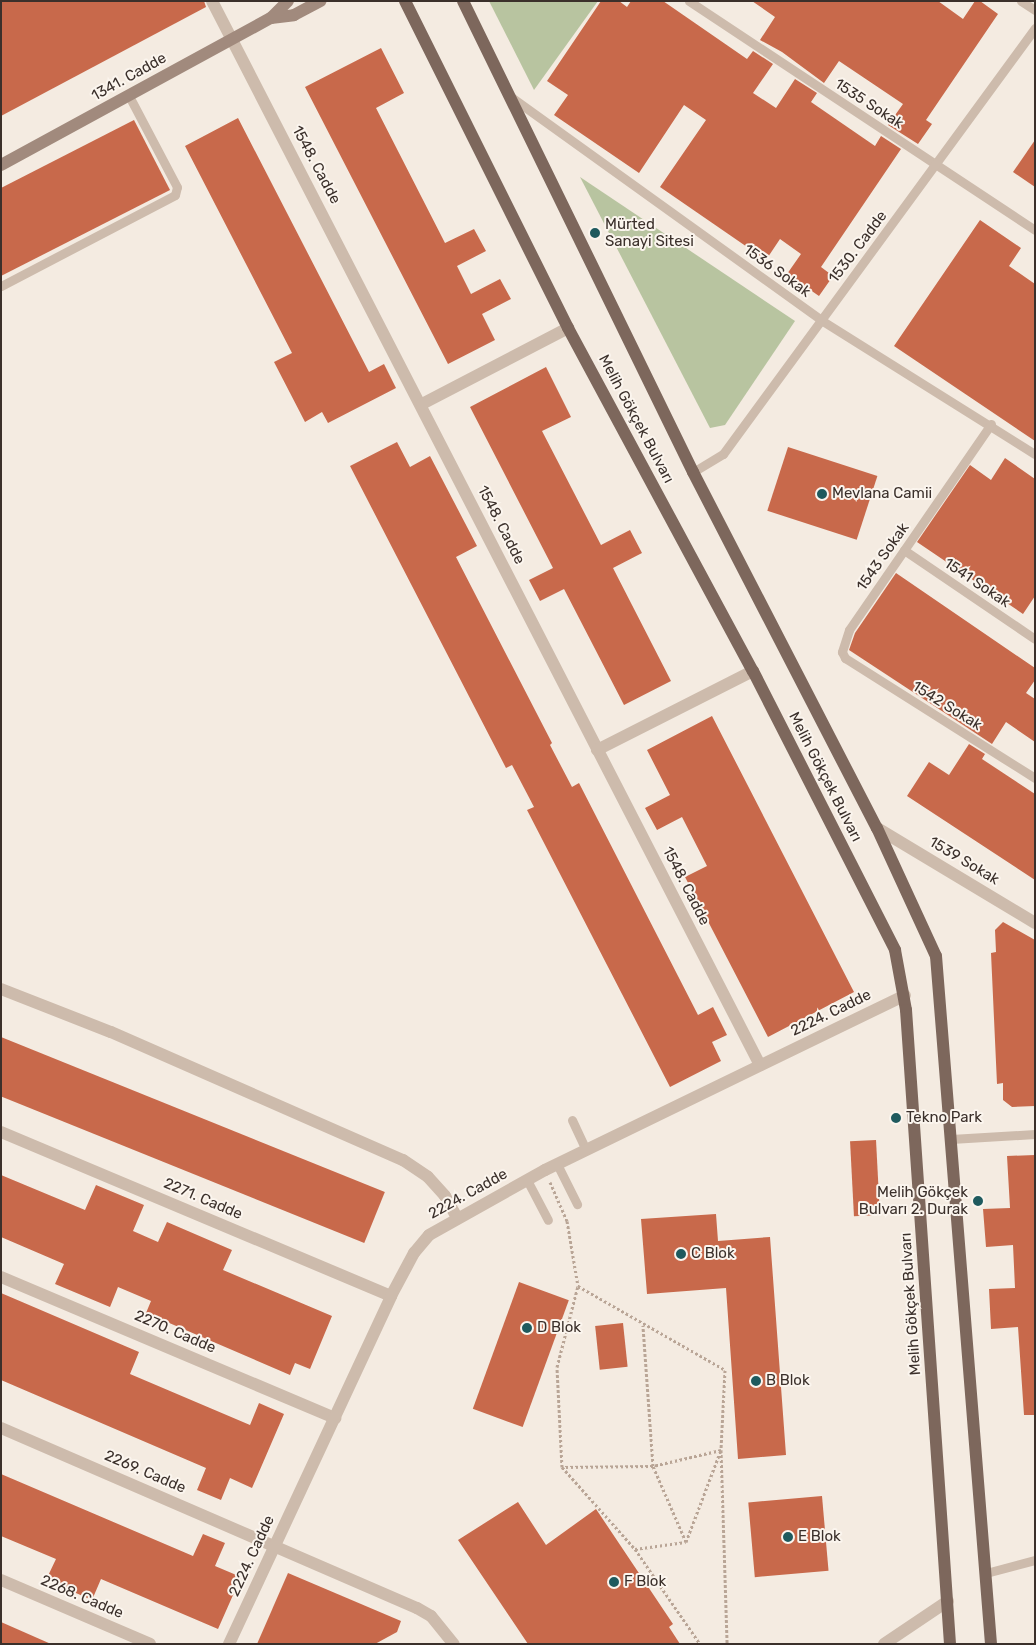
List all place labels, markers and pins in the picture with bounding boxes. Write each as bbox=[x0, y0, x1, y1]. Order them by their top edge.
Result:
place label: Mürted Sanayi Sitesi bbox=[605, 215, 694, 250]
marker: Mürted Sanayi Sitesi bbox=[589, 227, 601, 239]
place label: Mevlana Camii bbox=[832, 485, 932, 503]
marker: Mevlana Camii bbox=[816, 488, 828, 500]
place label: Tekno Park bbox=[906, 1109, 982, 1127]
marker: Tekno Park bbox=[890, 1112, 902, 1124]
place label: Melih Gökçek Bulvarı 2. Durak bbox=[859, 1183, 968, 1218]
marker: Melih Gökçek Bulvarı 2. Durak bbox=[972, 1195, 984, 1207]
place label: C Blok bbox=[691, 1245, 735, 1263]
marker: C Blok bbox=[675, 1248, 687, 1260]
place label: D Blok bbox=[537, 1319, 581, 1337]
marker: D Blok bbox=[521, 1322, 533, 1334]
place label: B Blok bbox=[766, 1372, 810, 1390]
marker: B Blok bbox=[750, 1375, 762, 1387]
place label: E Blok bbox=[798, 1528, 841, 1546]
marker: E Blok bbox=[782, 1531, 794, 1543]
place label: F Blok bbox=[624, 1573, 666, 1591]
marker: F Blok bbox=[608, 1576, 620, 1588]

